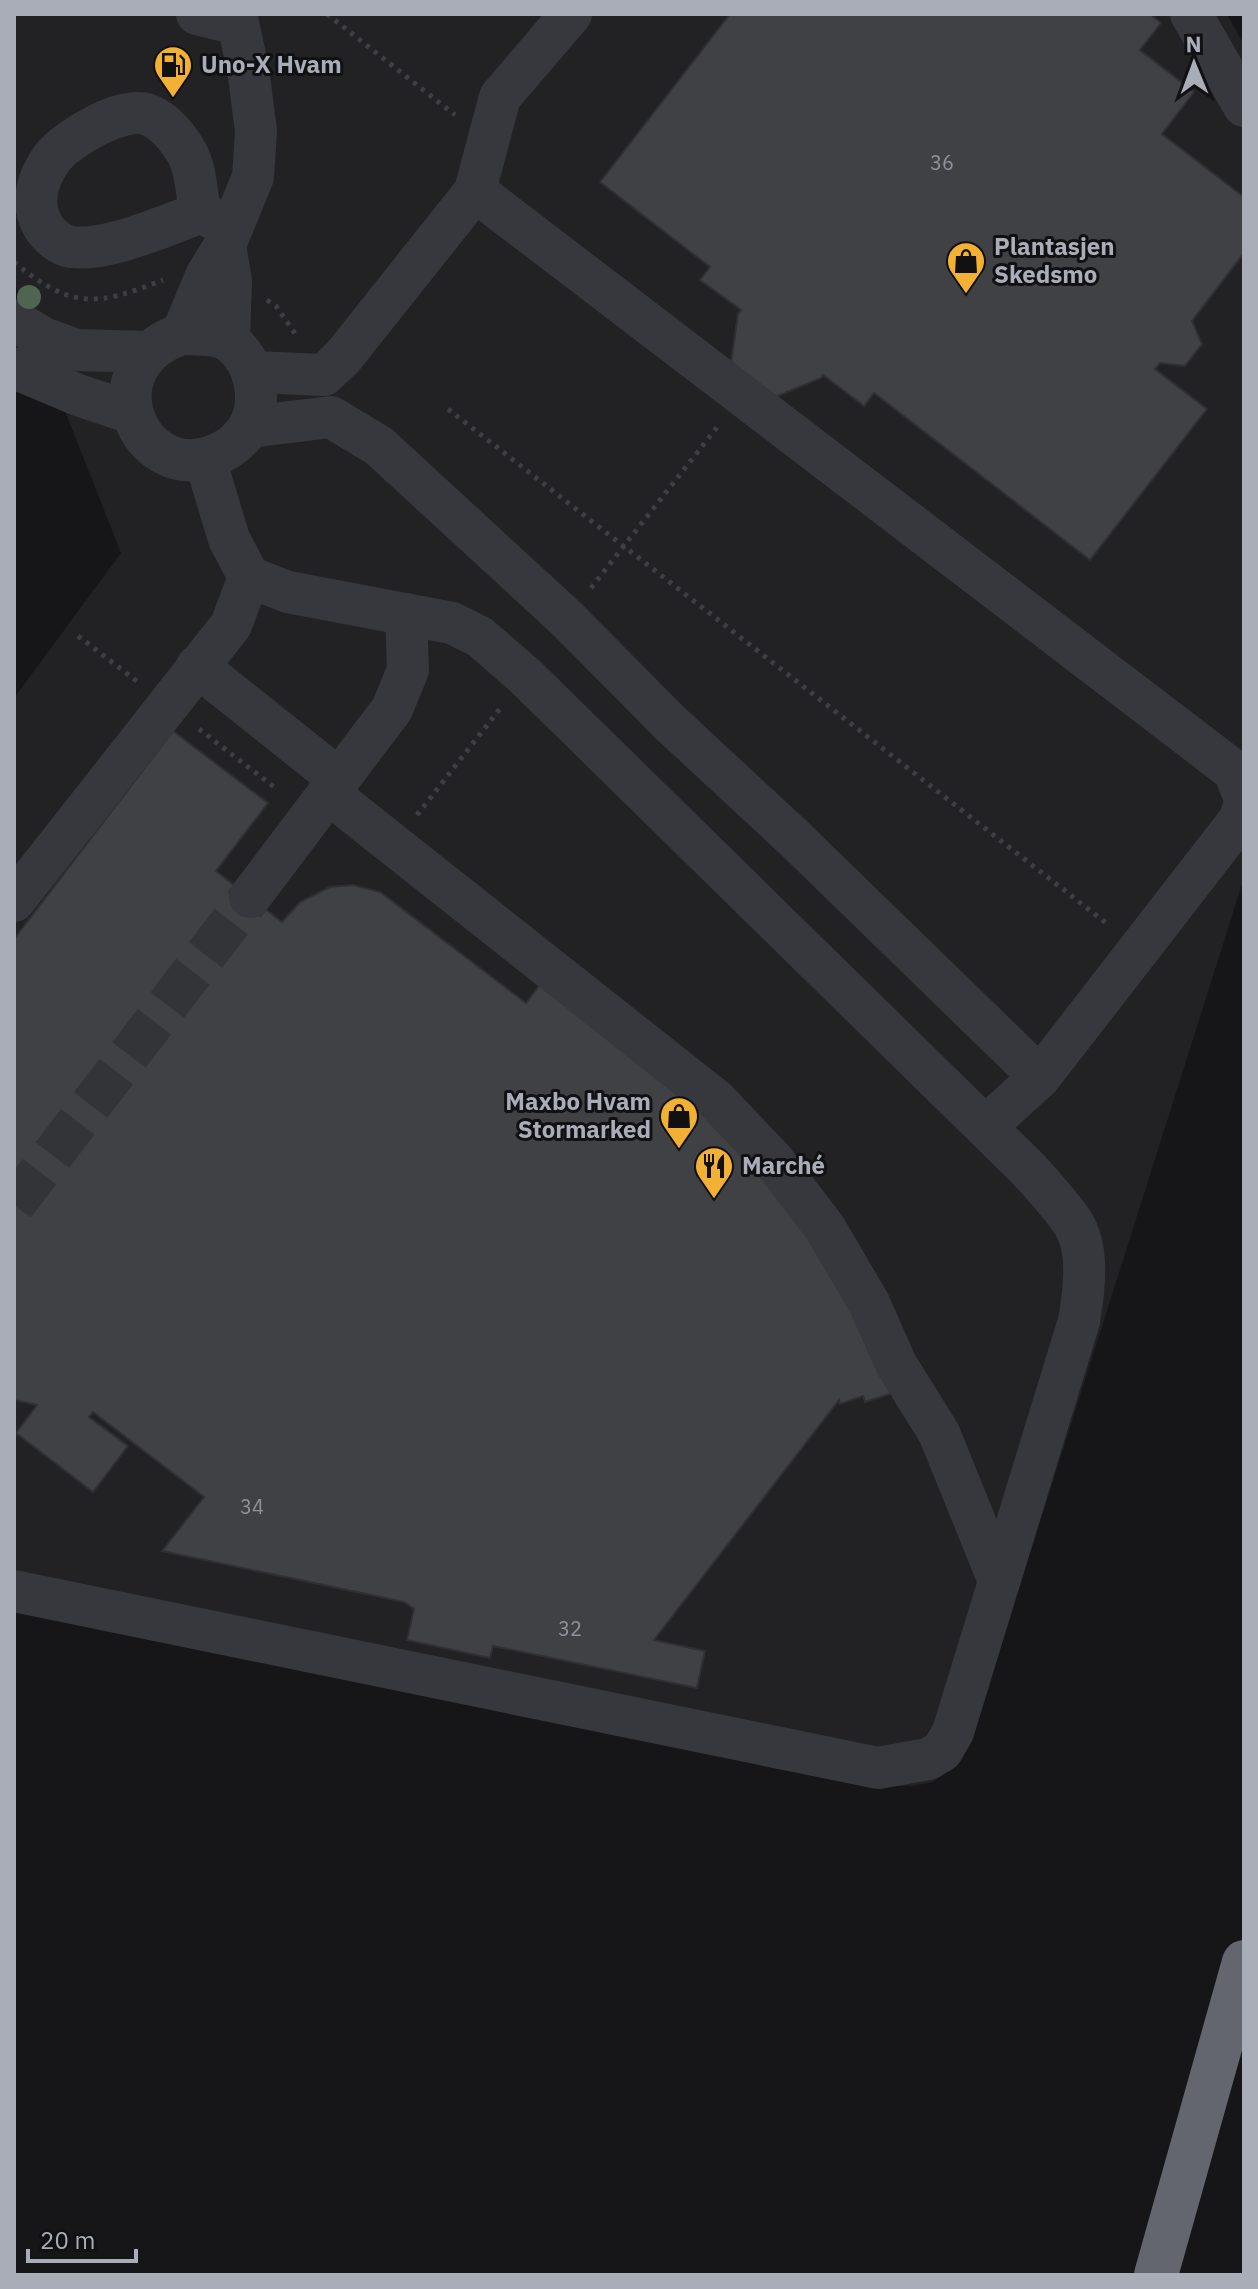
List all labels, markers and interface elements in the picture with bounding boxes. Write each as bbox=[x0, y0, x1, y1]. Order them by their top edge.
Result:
north arrow bbox=[1154, 24, 1234, 104]
text: N bbox=[1185, 29, 1202, 58]
fuel station icon: Uno-X Hvam bbox=[152, 44, 194, 99]
place label: Uno-X Hvam bbox=[201, 48, 342, 80]
house number: 36 bbox=[930, 149, 954, 176]
place label: Plantasjen Skedsmo bbox=[994, 230, 1115, 290]
shop icon: Plantasjen Skedsmo bbox=[945, 240, 987, 295]
place label: Maxbo Hvam Stormarked bbox=[505, 1085, 651, 1145]
shop icon: Maxbo Hvam Stormarked bbox=[658, 1095, 700, 1150]
restaurant icon: Marché bbox=[693, 1145, 735, 1200]
place label: Marché bbox=[742, 1149, 825, 1181]
house number: 34 bbox=[240, 1493, 264, 1520]
house number: 32 bbox=[558, 1615, 582, 1642]
scale bar bbox=[28, 2213, 136, 2263]
text: 20 m bbox=[40, 2224, 95, 2256]

